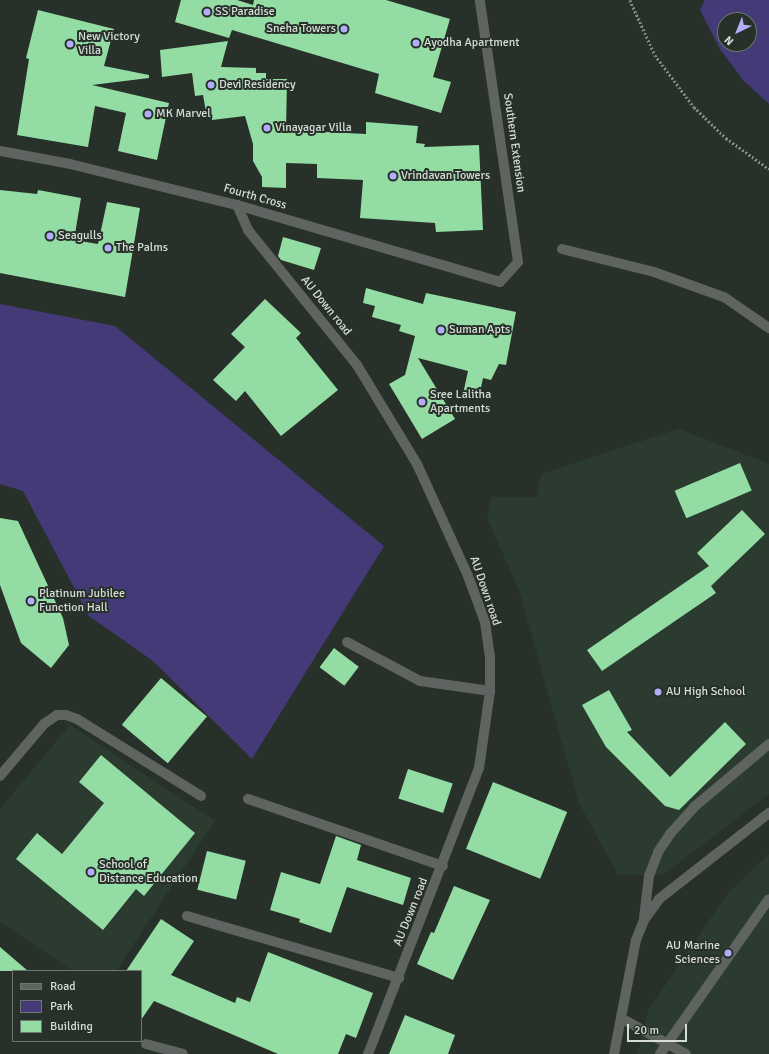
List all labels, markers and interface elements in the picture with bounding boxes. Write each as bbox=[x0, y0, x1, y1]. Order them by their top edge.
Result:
place label: SS Paradise bbox=[215, 5, 275, 19]
marker: SS Paradise bbox=[202, 7, 212, 17]
north arrow bbox=[717, 12, 757, 52]
place label: Sneha Towers bbox=[266, 22, 336, 36]
marker: Sneha Towers bbox=[339, 24, 349, 34]
place label: New Victory Villa bbox=[78, 30, 140, 58]
text: N bbox=[722, 33, 736, 48]
place label: Ayodha Apartment bbox=[424, 36, 519, 50]
marker: Ayodha Apartment bbox=[411, 38, 421, 48]
marker: New Victory Villa bbox=[65, 39, 75, 49]
place label: Devi Residency bbox=[219, 78, 296, 92]
marker: Devi Residency bbox=[206, 80, 216, 90]
street label: Southern Extension bbox=[500, 92, 528, 194]
place label: MK Marvel bbox=[156, 107, 211, 121]
marker: MK Marvel bbox=[143, 109, 153, 119]
place label: Vinayagar Villa bbox=[275, 121, 352, 135]
marker: Vinayagar Villa bbox=[262, 123, 272, 133]
place label: Vrindavan Towers bbox=[401, 169, 490, 183]
marker: Vrindavan Towers bbox=[388, 171, 398, 181]
street label: Fourth Cross bbox=[222, 181, 288, 213]
place label: Seagulls bbox=[58, 229, 102, 243]
marker: Seagulls bbox=[45, 231, 55, 241]
place label: The Palms bbox=[116, 241, 168, 255]
marker: The Palms bbox=[103, 243, 113, 253]
street label: AU Down road bbox=[298, 273, 354, 339]
place label: Suman Apts bbox=[449, 323, 510, 337]
marker: Suman Apts bbox=[436, 325, 446, 335]
place label: Sree Lalitha Apartments bbox=[430, 388, 491, 416]
marker: Sree Lalitha Apartments bbox=[417, 397, 427, 407]
street label: AU Down road bbox=[466, 554, 504, 628]
place label: Platinum Jubilee Function Hall bbox=[39, 587, 125, 615]
marker: Platinum Jubilee Function Hall bbox=[26, 596, 36, 606]
place label: AU High School bbox=[666, 685, 746, 699]
marker: AU High School bbox=[653, 687, 663, 697]
place label: School of Distance Education bbox=[99, 858, 198, 886]
marker: School of Distance Education bbox=[86, 867, 96, 877]
street label: AU Down road bbox=[391, 876, 431, 948]
place label: AU Marine Sciences bbox=[666, 939, 720, 967]
marker: AU Marine Sciences bbox=[723, 948, 733, 958]
legend bbox=[12, 970, 142, 1042]
text: Road bbox=[50, 979, 76, 994]
text: Park bbox=[50, 999, 73, 1014]
scale bar bbox=[629, 1016, 689, 1042]
text: Building bbox=[50, 1019, 93, 1034]
text: 20 m bbox=[634, 1023, 659, 1038]

